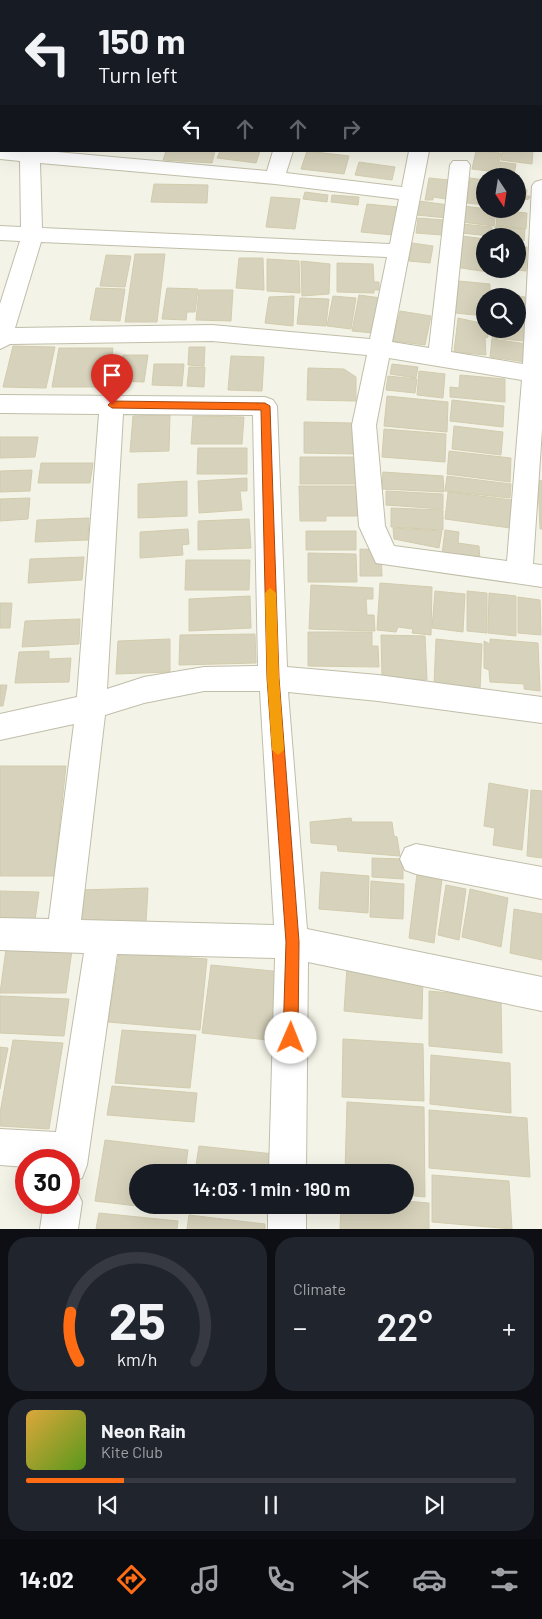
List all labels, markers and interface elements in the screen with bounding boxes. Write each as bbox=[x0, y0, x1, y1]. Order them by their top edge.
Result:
text: 150 m bbox=[98, 19, 185, 61]
icon: left bbox=[15, 20, 80, 85]
text: Turn left bbox=[98, 61, 178, 87]
icon: left bbox=[178, 115, 206, 143]
icon: ahead bbox=[231, 115, 259, 143]
icon: ahead bbox=[284, 115, 312, 143]
icon: right bbox=[337, 115, 365, 143]
north arrow bbox=[476, 168, 526, 218]
map controls bbox=[476, 168, 526, 338]
button: sound bbox=[476, 228, 526, 278]
button: search bbox=[476, 288, 526, 338]
pin bbox=[91, 354, 133, 405]
icon: arrive bbox=[98, 361, 126, 389]
position arrow bbox=[264, 1011, 316, 1063]
speed limit sign: 30 bbox=[15, 1149, 80, 1214]
text: 14:03 · 1 min · 190 m bbox=[193, 1177, 350, 1200]
text: Climate bbox=[293, 1279, 346, 1298]
text: 25 bbox=[109, 1288, 166, 1350]
text: 22° bbox=[376, 1303, 433, 1349]
text: − bbox=[293, 1310, 307, 1344]
text: + bbox=[502, 1310, 516, 1344]
text: km/h bbox=[117, 1348, 158, 1370]
text: Neon Rain bbox=[101, 1419, 186, 1442]
text: Kite Club bbox=[101, 1442, 163, 1461]
icon: previous bbox=[94, 1491, 122, 1519]
icon: pause bbox=[257, 1491, 285, 1519]
icon: next bbox=[420, 1491, 448, 1519]
icon: directions bbox=[114, 1562, 149, 1597]
icon: music bbox=[188, 1562, 223, 1597]
icon: phone bbox=[263, 1562, 298, 1597]
icon: climate bbox=[338, 1562, 373, 1597]
icon: car bbox=[412, 1562, 447, 1597]
icon: filters bbox=[487, 1562, 522, 1597]
text: 14:02 bbox=[20, 1566, 74, 1592]

